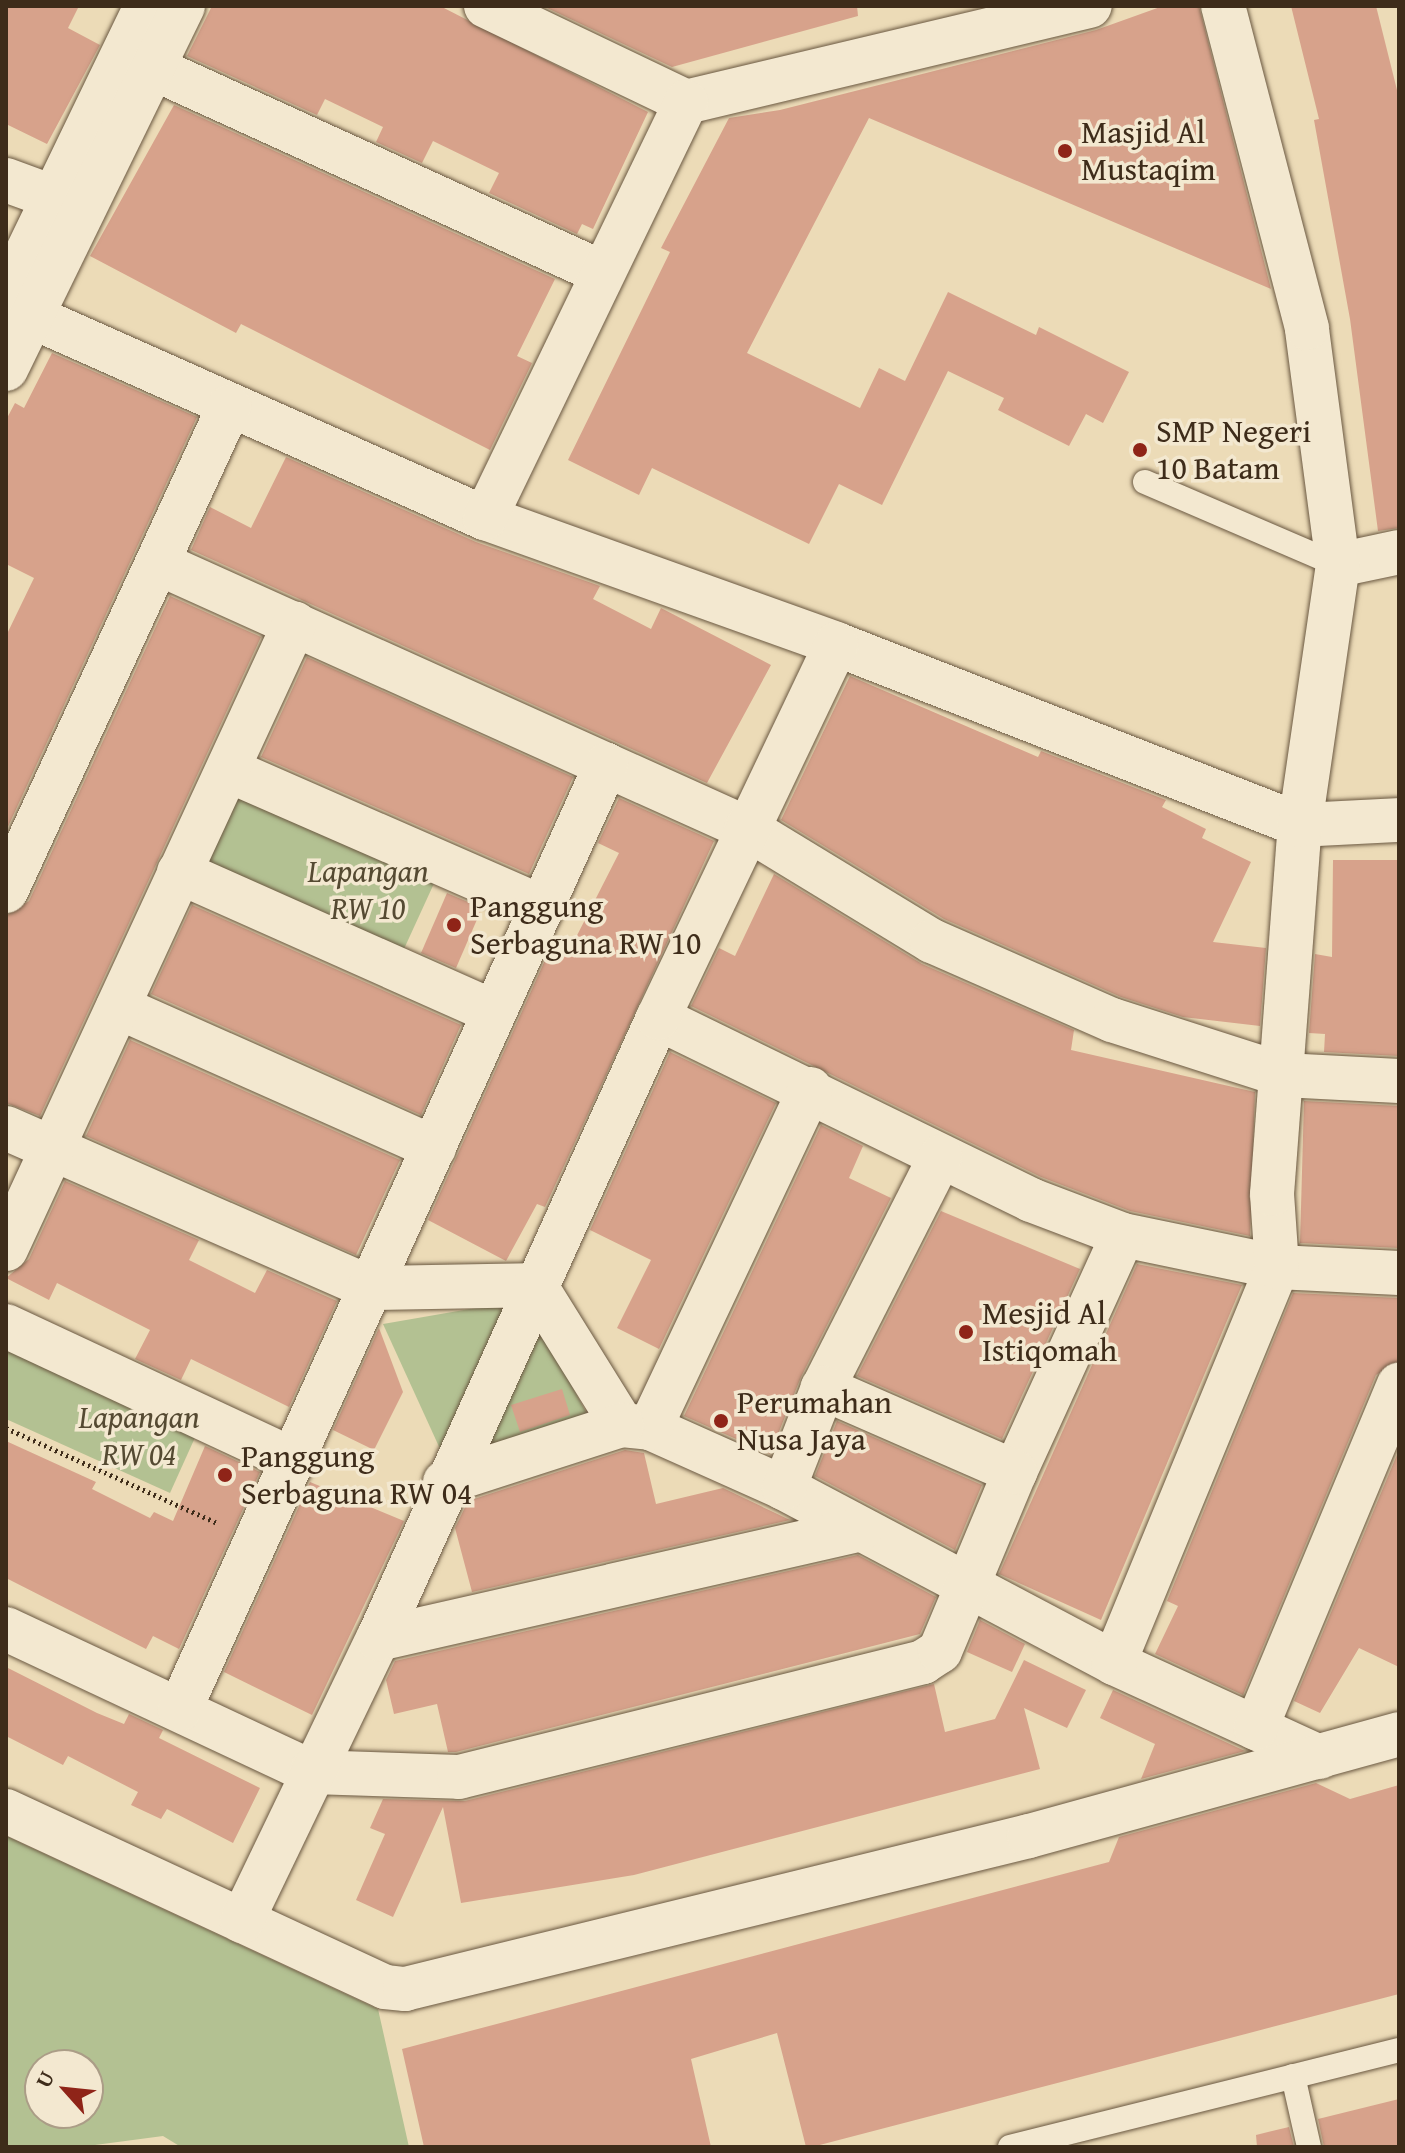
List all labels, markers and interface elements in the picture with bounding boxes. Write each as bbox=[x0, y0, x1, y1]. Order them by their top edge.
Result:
place label: Masjid Al Mustaqim bbox=[1081, 114, 1216, 189]
marker: Masjid Al Mustaqim bbox=[1056, 142, 1074, 160]
place label: SMP Negeri 10 Batam bbox=[1156, 413, 1311, 488]
marker: SMP Negeri 10 Batam bbox=[1131, 441, 1149, 459]
park label: Lapangan RW 10 bbox=[307, 853, 429, 928]
place label: Panggung Serbaguna RW 10 bbox=[470, 888, 701, 963]
marker: Panggung Serbaguna RW 10 bbox=[445, 916, 463, 934]
place label: Mesjid Al Istiqomah bbox=[982, 1295, 1117, 1370]
marker: Mesjid Al Istiqomah bbox=[957, 1323, 975, 1341]
place label: Perumahan Nusa Jaya bbox=[737, 1384, 892, 1459]
park label: Lapangan RW 04 bbox=[78, 1399, 200, 1474]
marker: Perumahan Nusa Jaya bbox=[712, 1412, 730, 1430]
place label: Panggung Serbaguna RW 04 bbox=[241, 1438, 472, 1513]
marker: Panggung Serbaguna RW 04 bbox=[216, 1466, 234, 1484]
north arrow bbox=[24, 2049, 104, 2129]
text: U bbox=[27, 2065, 62, 2093]

